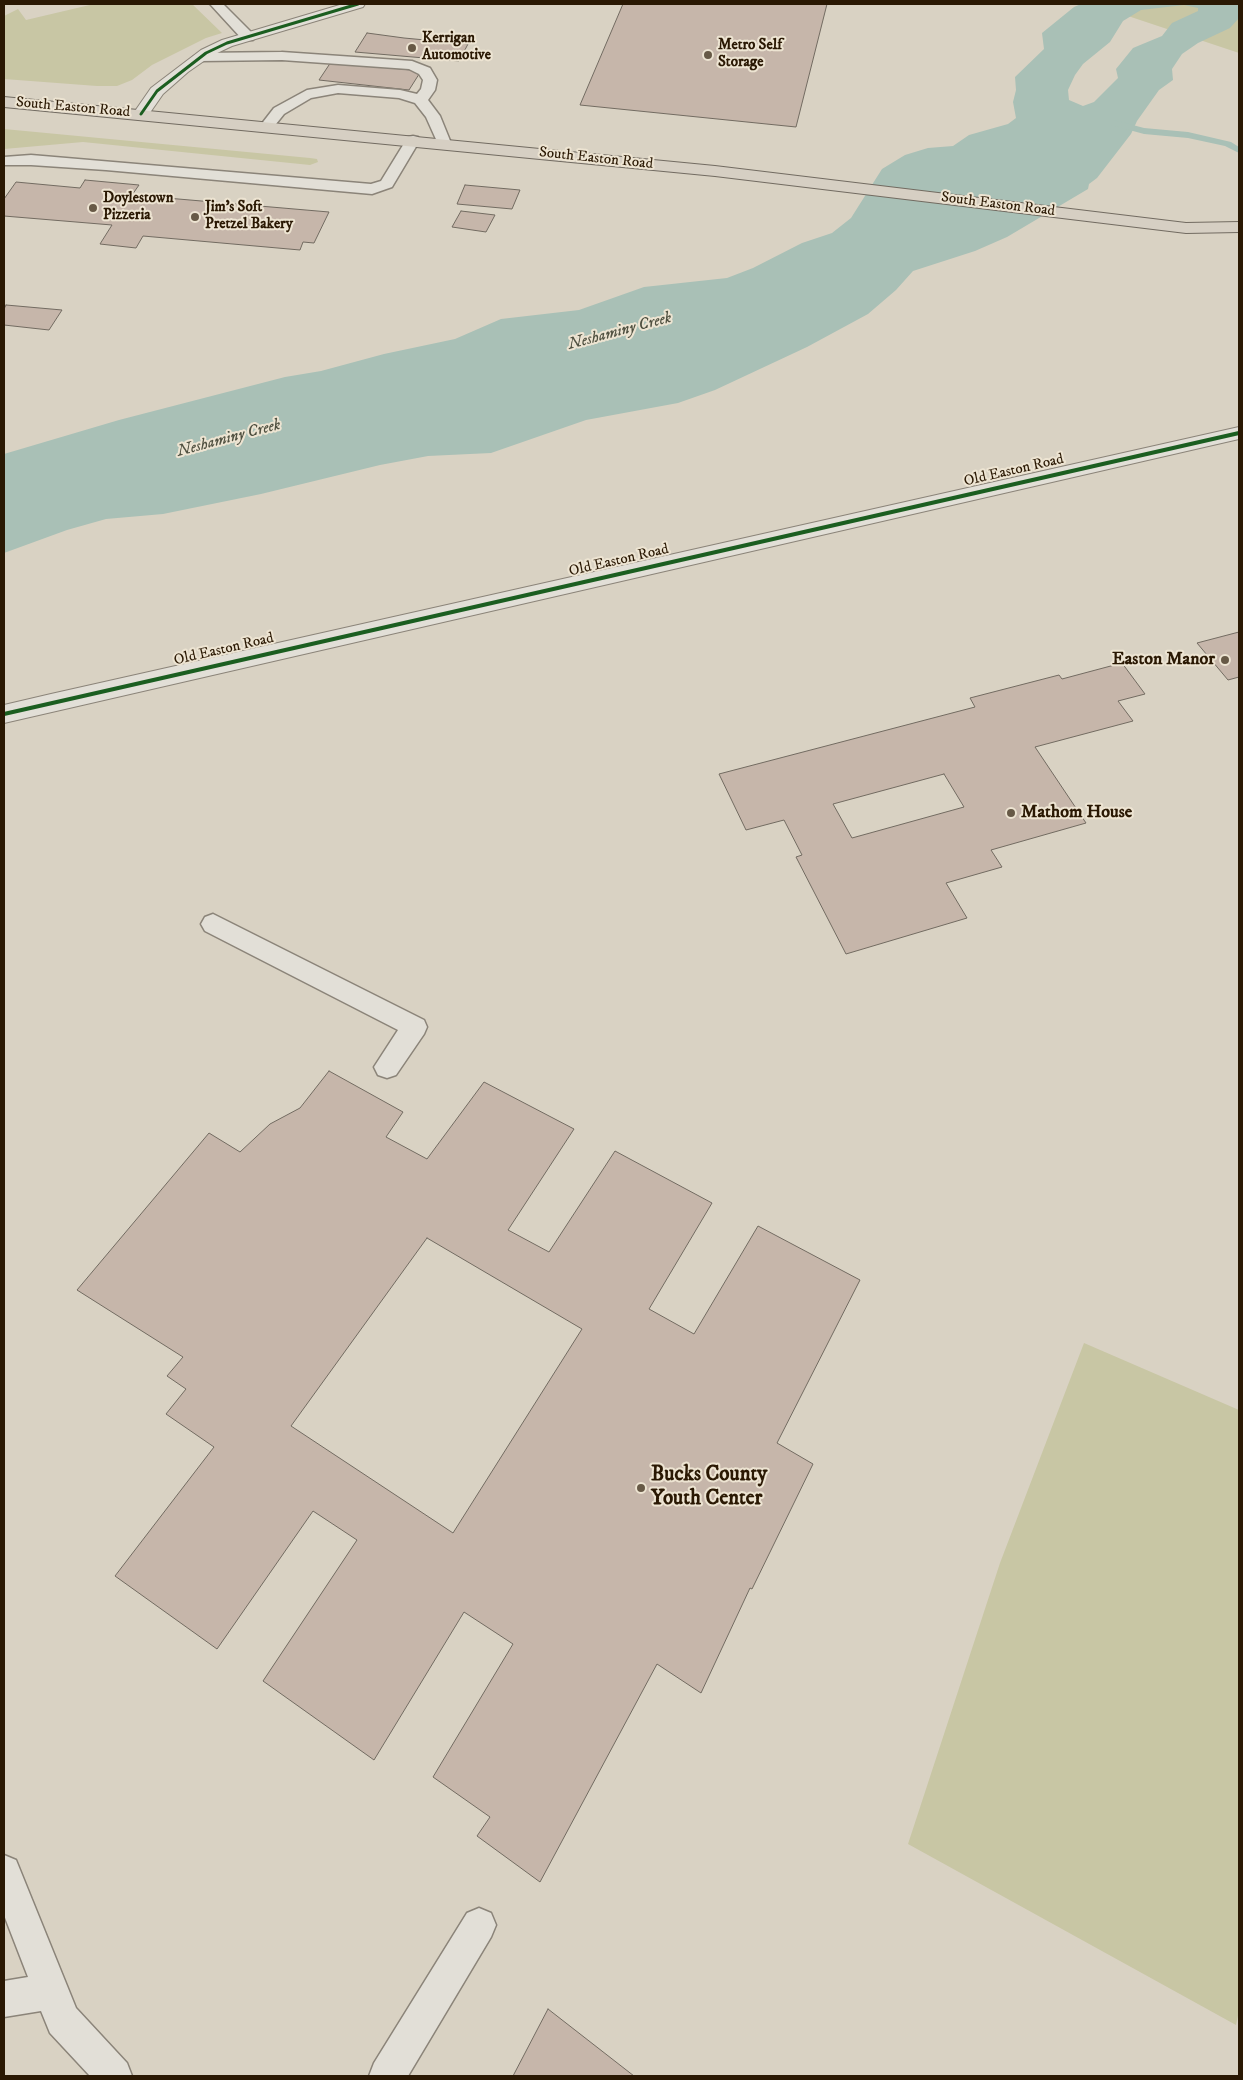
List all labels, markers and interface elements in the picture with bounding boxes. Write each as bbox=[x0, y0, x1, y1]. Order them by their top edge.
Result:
place label: Kerrigan Automotive bbox=[422, 30, 491, 65]
place label: Metro Self Storage bbox=[718, 37, 782, 72]
marker: Kerrigan Automotive bbox=[406, 42, 418, 54]
marker: Metro Self Storage bbox=[702, 49, 714, 61]
street label: South Easton Road bbox=[15, 94, 131, 122]
street label: South Easton Road bbox=[538, 144, 654, 174]
street label: South Easton Road bbox=[940, 189, 1056, 221]
place label: Doylestown Pizzeria bbox=[103, 190, 173, 225]
place label: Jim's Soft Pretzel Bakery bbox=[205, 199, 293, 234]
marker: Doylestown Pizzeria bbox=[87, 202, 99, 214]
marker: Jim's Soft Pretzel Bakery bbox=[189, 211, 201, 223]
water label: Neshaminy Creek bbox=[566, 309, 674, 355]
water label: Neshaminy Creek bbox=[175, 416, 283, 462]
street label: Old Easton Road bbox=[962, 451, 1066, 491]
street label: Old Easton Road bbox=[567, 541, 671, 581]
street label: Old Easton Road bbox=[172, 630, 276, 670]
place label: Easton Manor bbox=[1112, 649, 1215, 671]
marker: Easton Manor bbox=[1219, 654, 1231, 666]
place label: Mathom House bbox=[1021, 802, 1132, 824]
marker: Mathom House bbox=[1005, 807, 1017, 819]
place label: Bucks County Youth Center bbox=[651, 1463, 767, 1513]
marker: Bucks County Youth Center bbox=[635, 1482, 647, 1494]

